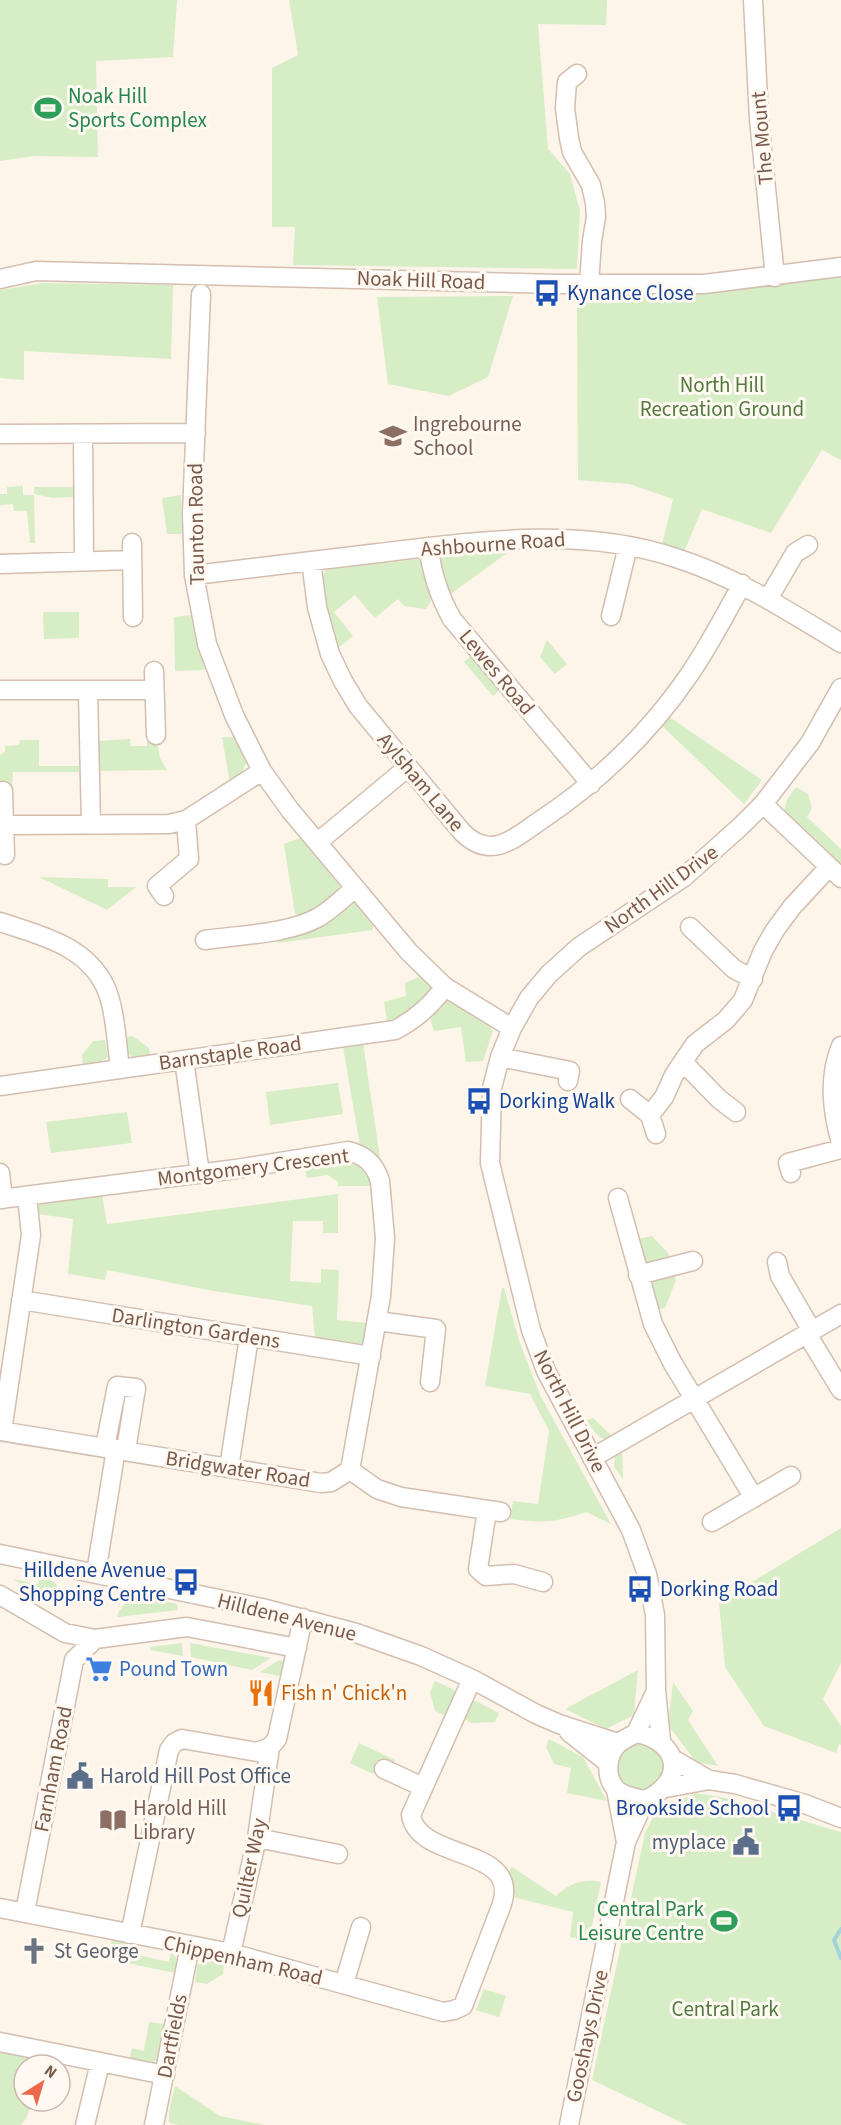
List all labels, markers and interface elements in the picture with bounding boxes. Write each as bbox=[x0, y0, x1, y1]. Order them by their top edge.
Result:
place label: Noak Hill Sports Complex bbox=[68, 81, 207, 135]
street label: The Mount bbox=[743, 90, 781, 186]
sports icon: Noak Hill Sports Complex bbox=[33, 93, 63, 123]
street label: Noak Hill Road bbox=[356, 263, 486, 297]
bus stop icon: Kynance Close bbox=[532, 278, 562, 308]
place label: Kynance Close bbox=[567, 278, 694, 308]
park label: North Hill Recreation Ground bbox=[640, 370, 804, 424]
place label: Ingrebourne School bbox=[413, 409, 522, 463]
school or university icon: Ingrebourne School bbox=[378, 421, 408, 451]
street label: Taunton Road bbox=[180, 463, 212, 585]
street label: Ashbourne Road bbox=[420, 524, 566, 564]
street label: Lewes Road bbox=[452, 623, 542, 721]
street label: Aylsham Lane bbox=[370, 726, 472, 838]
street label: North Hill Drive bbox=[598, 837, 724, 941]
street label: Barnstaple Road bbox=[157, 1028, 303, 1078]
bus stop icon: Dorking Walk bbox=[464, 1086, 494, 1116]
place label: Dorking Walk bbox=[499, 1086, 616, 1116]
street label: Montgomery Crescent bbox=[155, 1140, 351, 1194]
street label: Darlington Gardens bbox=[110, 1300, 283, 1356]
street label: North Hill Drive bbox=[526, 1344, 614, 1478]
street label: Bridgwater Road bbox=[164, 1443, 312, 1495]
place label: Hilldene Avenue Shopping Centre bbox=[19, 1555, 166, 1609]
bus stop icon: Hilldene Avenue Shopping Centre bbox=[171, 1567, 201, 1597]
bus stop icon: Dorking Road bbox=[625, 1574, 655, 1604]
place label: Dorking Road bbox=[660, 1574, 779, 1604]
street label: Hilldene Avenue bbox=[214, 1585, 360, 1649]
supermarket icon: Pound Town bbox=[84, 1654, 114, 1684]
place label: Pound Town bbox=[119, 1654, 228, 1684]
restaurant icon: Fish n' Chick'n bbox=[246, 1678, 276, 1708]
place label: Fish n' Chick'n bbox=[281, 1678, 407, 1708]
street label: Farnham Road bbox=[26, 1703, 80, 1835]
public building icon: Harold Hill Post Office bbox=[65, 1761, 95, 1791]
place label: Harold Hill Post Office bbox=[100, 1761, 291, 1791]
place label: Harold Hill Library bbox=[133, 1793, 227, 1847]
place label: Brookside School bbox=[616, 1793, 769, 1823]
bus stop icon: Brookside School bbox=[774, 1793, 804, 1823]
library icon: Harold Hill Library bbox=[98, 1805, 128, 1835]
street label: Quilter Way bbox=[224, 1815, 274, 1921]
place label: myplace bbox=[652, 1827, 726, 1857]
public building icon: myplace bbox=[731, 1827, 761, 1857]
place label: Central Park Leisure Centre bbox=[578, 1894, 705, 1948]
sports icon: Central Park Leisure Centre bbox=[709, 1906, 739, 1936]
street label: Chippenham Road bbox=[160, 1927, 326, 1993]
church icon: St George bbox=[19, 1936, 49, 1966]
place label: St George bbox=[54, 1936, 139, 1966]
street label: Gooshays Drive bbox=[558, 1967, 616, 2105]
street label: Dartfields bbox=[149, 1991, 195, 2081]
park label: Central Park bbox=[671, 1994, 779, 2024]
north arrow bbox=[12, 2053, 72, 2113]
text: N bbox=[40, 2060, 61, 2084]

